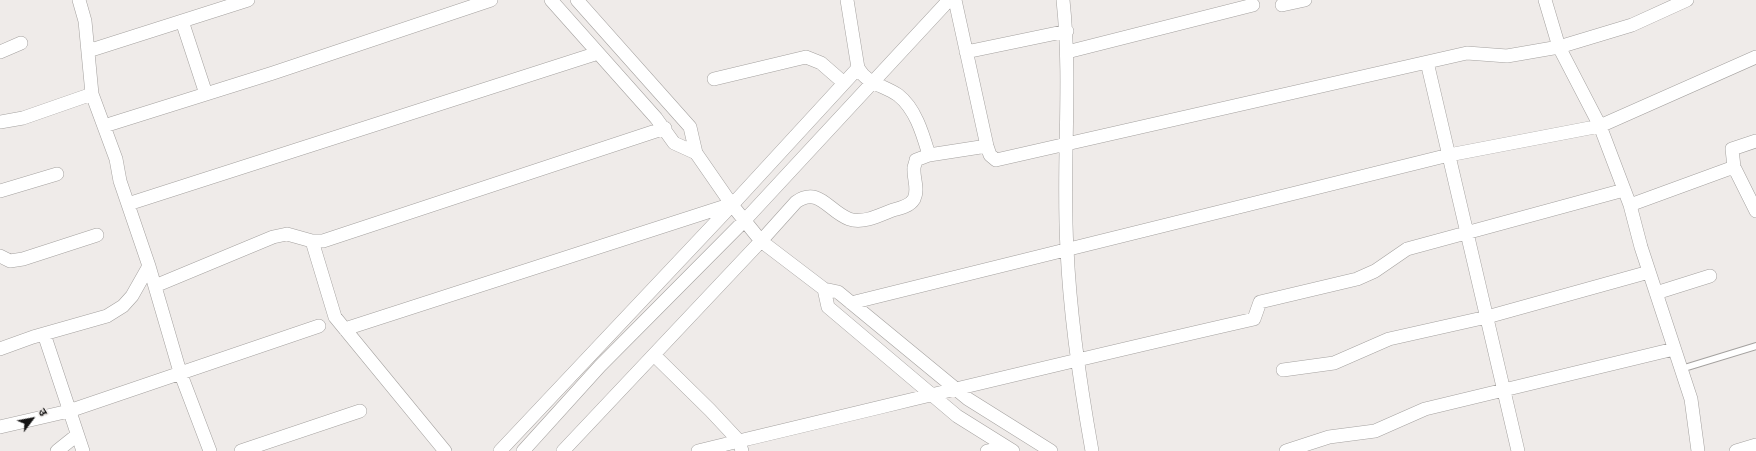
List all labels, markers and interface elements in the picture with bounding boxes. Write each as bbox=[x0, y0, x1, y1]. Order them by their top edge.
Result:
north arrow bbox=[12, 399, 52, 439]
text: उ bbox=[35, 406, 50, 419]

